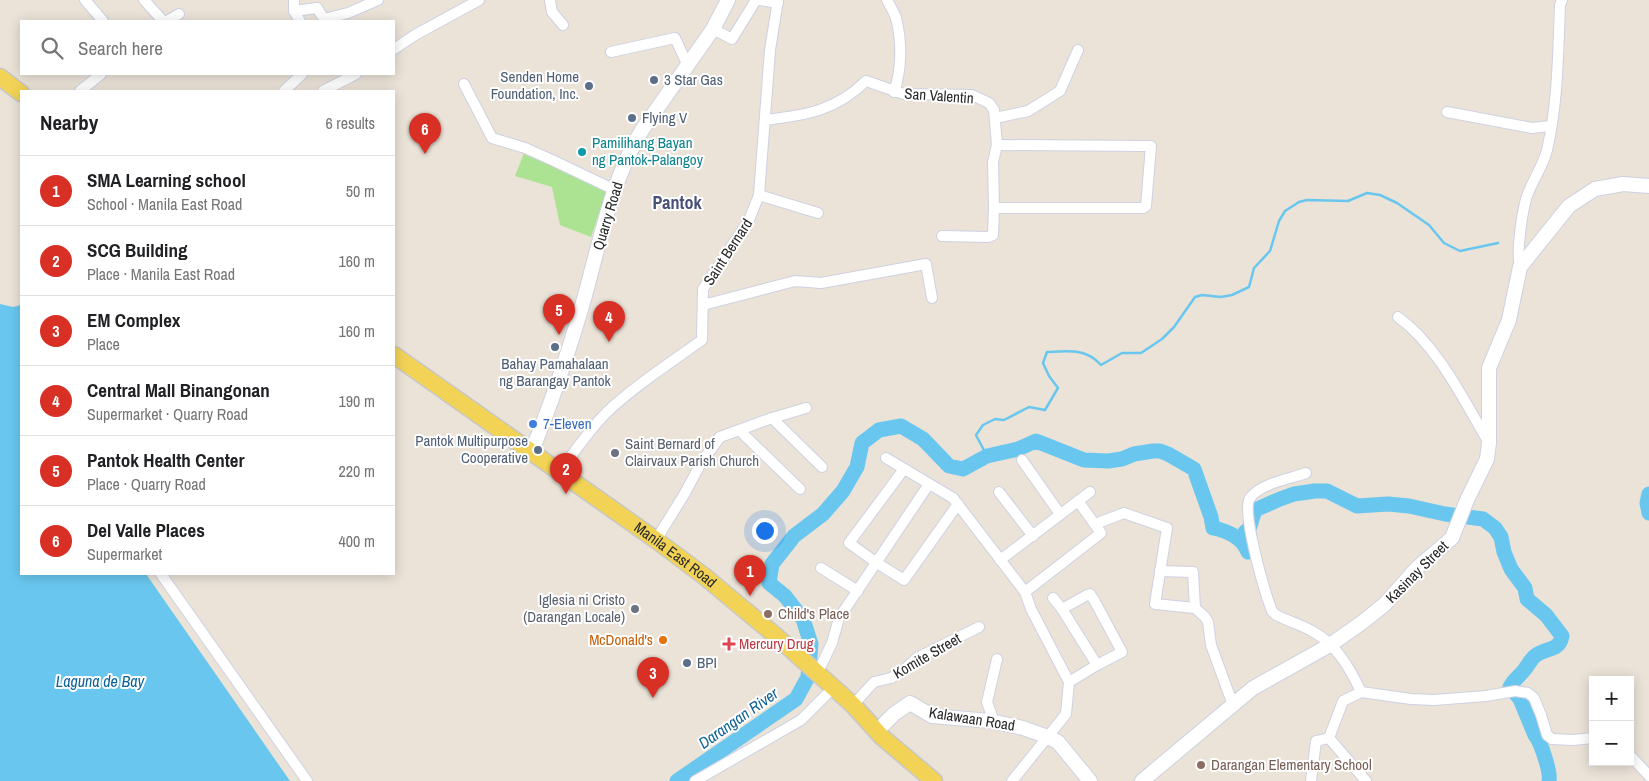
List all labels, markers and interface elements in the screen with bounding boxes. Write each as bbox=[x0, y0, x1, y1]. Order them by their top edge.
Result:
search box bbox=[20, 20, 395, 75]
icon: search bbox=[38, 34, 66, 62]
text: Search here bbox=[78, 35, 163, 61]
place label: Senden Home Foundation, Inc. bbox=[491, 66, 579, 104]
place label: 3 Star Gas bbox=[664, 69, 723, 90]
marker: 3 Star Gas bbox=[648, 74, 660, 86]
marker: Senden Home Foundation, Inc. bbox=[583, 80, 595, 92]
street label: San Valentin bbox=[904, 83, 974, 108]
place label: Flying V bbox=[642, 107, 688, 128]
text: Nearby bbox=[40, 108, 98, 137]
text: 6 results bbox=[325, 112, 375, 134]
marker: Flying V bbox=[626, 112, 638, 124]
pin: 6 bbox=[409, 113, 441, 154]
place label: Pamilihang Bayan ng Pantok-Palangoy bbox=[592, 132, 704, 170]
marker: Pamilihang Bayan ng Pantok-Palangoy bbox=[576, 146, 588, 158]
text: SMA Learning school bbox=[87, 167, 246, 193]
street label: Quarry Road bbox=[587, 179, 628, 253]
text: 1 bbox=[52, 180, 60, 202]
text: 50 m bbox=[346, 180, 375, 202]
district label: Pantok bbox=[652, 190, 702, 215]
text: School · Manila East Road bbox=[87, 193, 242, 215]
street label: Saint Bernard bbox=[698, 214, 757, 289]
text: SCG Building bbox=[87, 237, 187, 263]
text: 2 bbox=[52, 250, 60, 272]
text: 160 m bbox=[339, 250, 375, 272]
text: Place · Manila East Road bbox=[87, 263, 235, 285]
pin: 5 bbox=[543, 294, 575, 335]
pin: 4 bbox=[593, 301, 625, 342]
text: EM Complex bbox=[87, 307, 181, 333]
text: 3 bbox=[52, 320, 60, 342]
text: 160 m bbox=[339, 320, 375, 342]
text: Place bbox=[87, 333, 120, 355]
marker: Bahay Pamahalaan ng Barangay Pantok bbox=[549, 341, 561, 353]
place label: Bahay Pamahalaan ng Barangay Pantok bbox=[499, 353, 612, 391]
text: Central Mall Binangonan bbox=[87, 377, 270, 403]
text: 4 bbox=[52, 390, 60, 412]
text: 190 m bbox=[339, 390, 375, 412]
text: Supermarket · Quarry Road bbox=[87, 403, 248, 425]
place label: 7-Eleven bbox=[543, 413, 592, 434]
marker: 7-Eleven bbox=[527, 418, 539, 430]
place label: Pantok Multipurpose Cooperative bbox=[415, 430, 528, 468]
place label: Saint Bernard of Clairvaux Parish Church bbox=[625, 433, 759, 471]
marker: Pantok Multipurpose Cooperative bbox=[532, 444, 544, 456]
text: Pantok Health Center bbox=[87, 447, 245, 473]
marker: Saint Bernard of Clairvaux Parish Church bbox=[609, 447, 621, 459]
pin: 2 bbox=[550, 453, 582, 494]
text: 5 bbox=[52, 460, 60, 482]
text: 220 m bbox=[339, 460, 375, 482]
text: Place · Quarry Road bbox=[87, 473, 206, 495]
text: Del Valle Places bbox=[87, 517, 205, 543]
street label: Manila East Road bbox=[630, 517, 721, 592]
your location bbox=[752, 518, 778, 544]
text: 6 bbox=[52, 530, 60, 552]
text: 400 m bbox=[339, 530, 375, 552]
street label: Kasinay Street bbox=[1381, 535, 1453, 608]
text: Supermarket bbox=[87, 543, 162, 565]
pin: 1 bbox=[734, 555, 766, 596]
place label: Iglesia ni Cristo (Darangan Locale) bbox=[523, 589, 625, 627]
marker: Iglesia ni Cristo (Darangan Locale) bbox=[629, 603, 641, 615]
place label: Child's Place bbox=[778, 603, 850, 624]
marker: Child's Place bbox=[762, 608, 774, 620]
street label: Komite Street bbox=[889, 627, 965, 683]
place label: McDonald's bbox=[589, 629, 653, 650]
place label: Mercury Drug bbox=[739, 633, 814, 654]
marker: McDonald's bbox=[657, 634, 669, 646]
marker: Mercury Drug bbox=[723, 638, 735, 650]
place label: BPI bbox=[697, 652, 717, 673]
pin: 3 bbox=[637, 657, 669, 698]
marker: BPI bbox=[681, 657, 693, 669]
water label: Laguna de Bay bbox=[56, 670, 146, 692]
map controls bbox=[1589, 676, 1634, 766]
button: + bbox=[1589, 676, 1634, 721]
water label: Darangan River bbox=[694, 682, 783, 754]
street label: Kalawaan Road bbox=[928, 701, 1017, 736]
button: − bbox=[1589, 721, 1634, 766]
place label: Darangan Elementary School bbox=[1211, 754, 1372, 775]
marker: Darangan Elementary School bbox=[1195, 759, 1207, 771]

